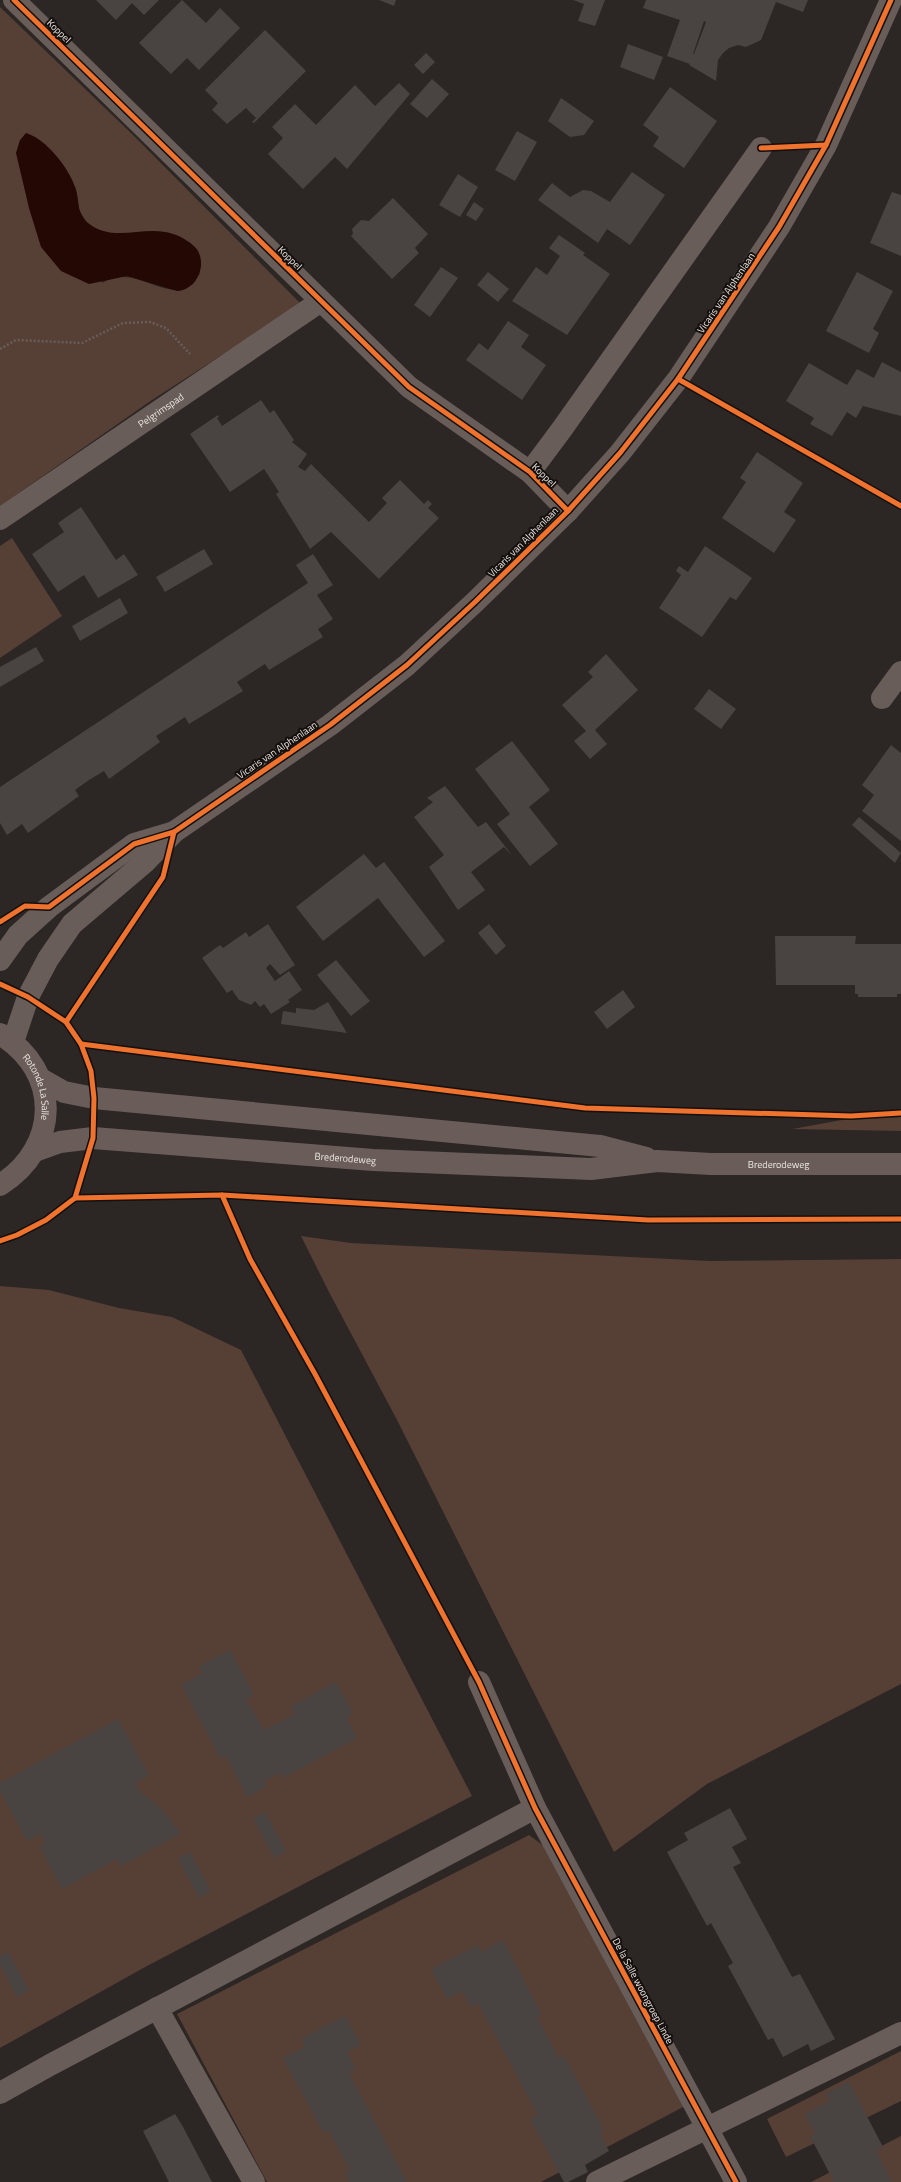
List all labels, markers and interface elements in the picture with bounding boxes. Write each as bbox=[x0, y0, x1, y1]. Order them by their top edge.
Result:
street label: Koppel bbox=[43, 16, 75, 46]
street label: Koppel bbox=[274, 243, 306, 273]
street label: Vicaris van Alphenlaan bbox=[693, 250, 759, 336]
street label: Pelgrimspad bbox=[134, 389, 187, 431]
street label: Koppel bbox=[528, 460, 560, 490]
street label: Vicaris van Alphenlaan bbox=[484, 503, 562, 581]
street label: Vicaris van Alphenlaan bbox=[234, 717, 320, 783]
street label: Rotonde La Salle bbox=[19, 1050, 53, 1121]
street label: Brederodeweg bbox=[314, 1148, 376, 1168]
street label: Brederodeweg bbox=[748, 1157, 809, 1172]
street label: De la Salle woongroep Linde bbox=[609, 1935, 677, 2047]

